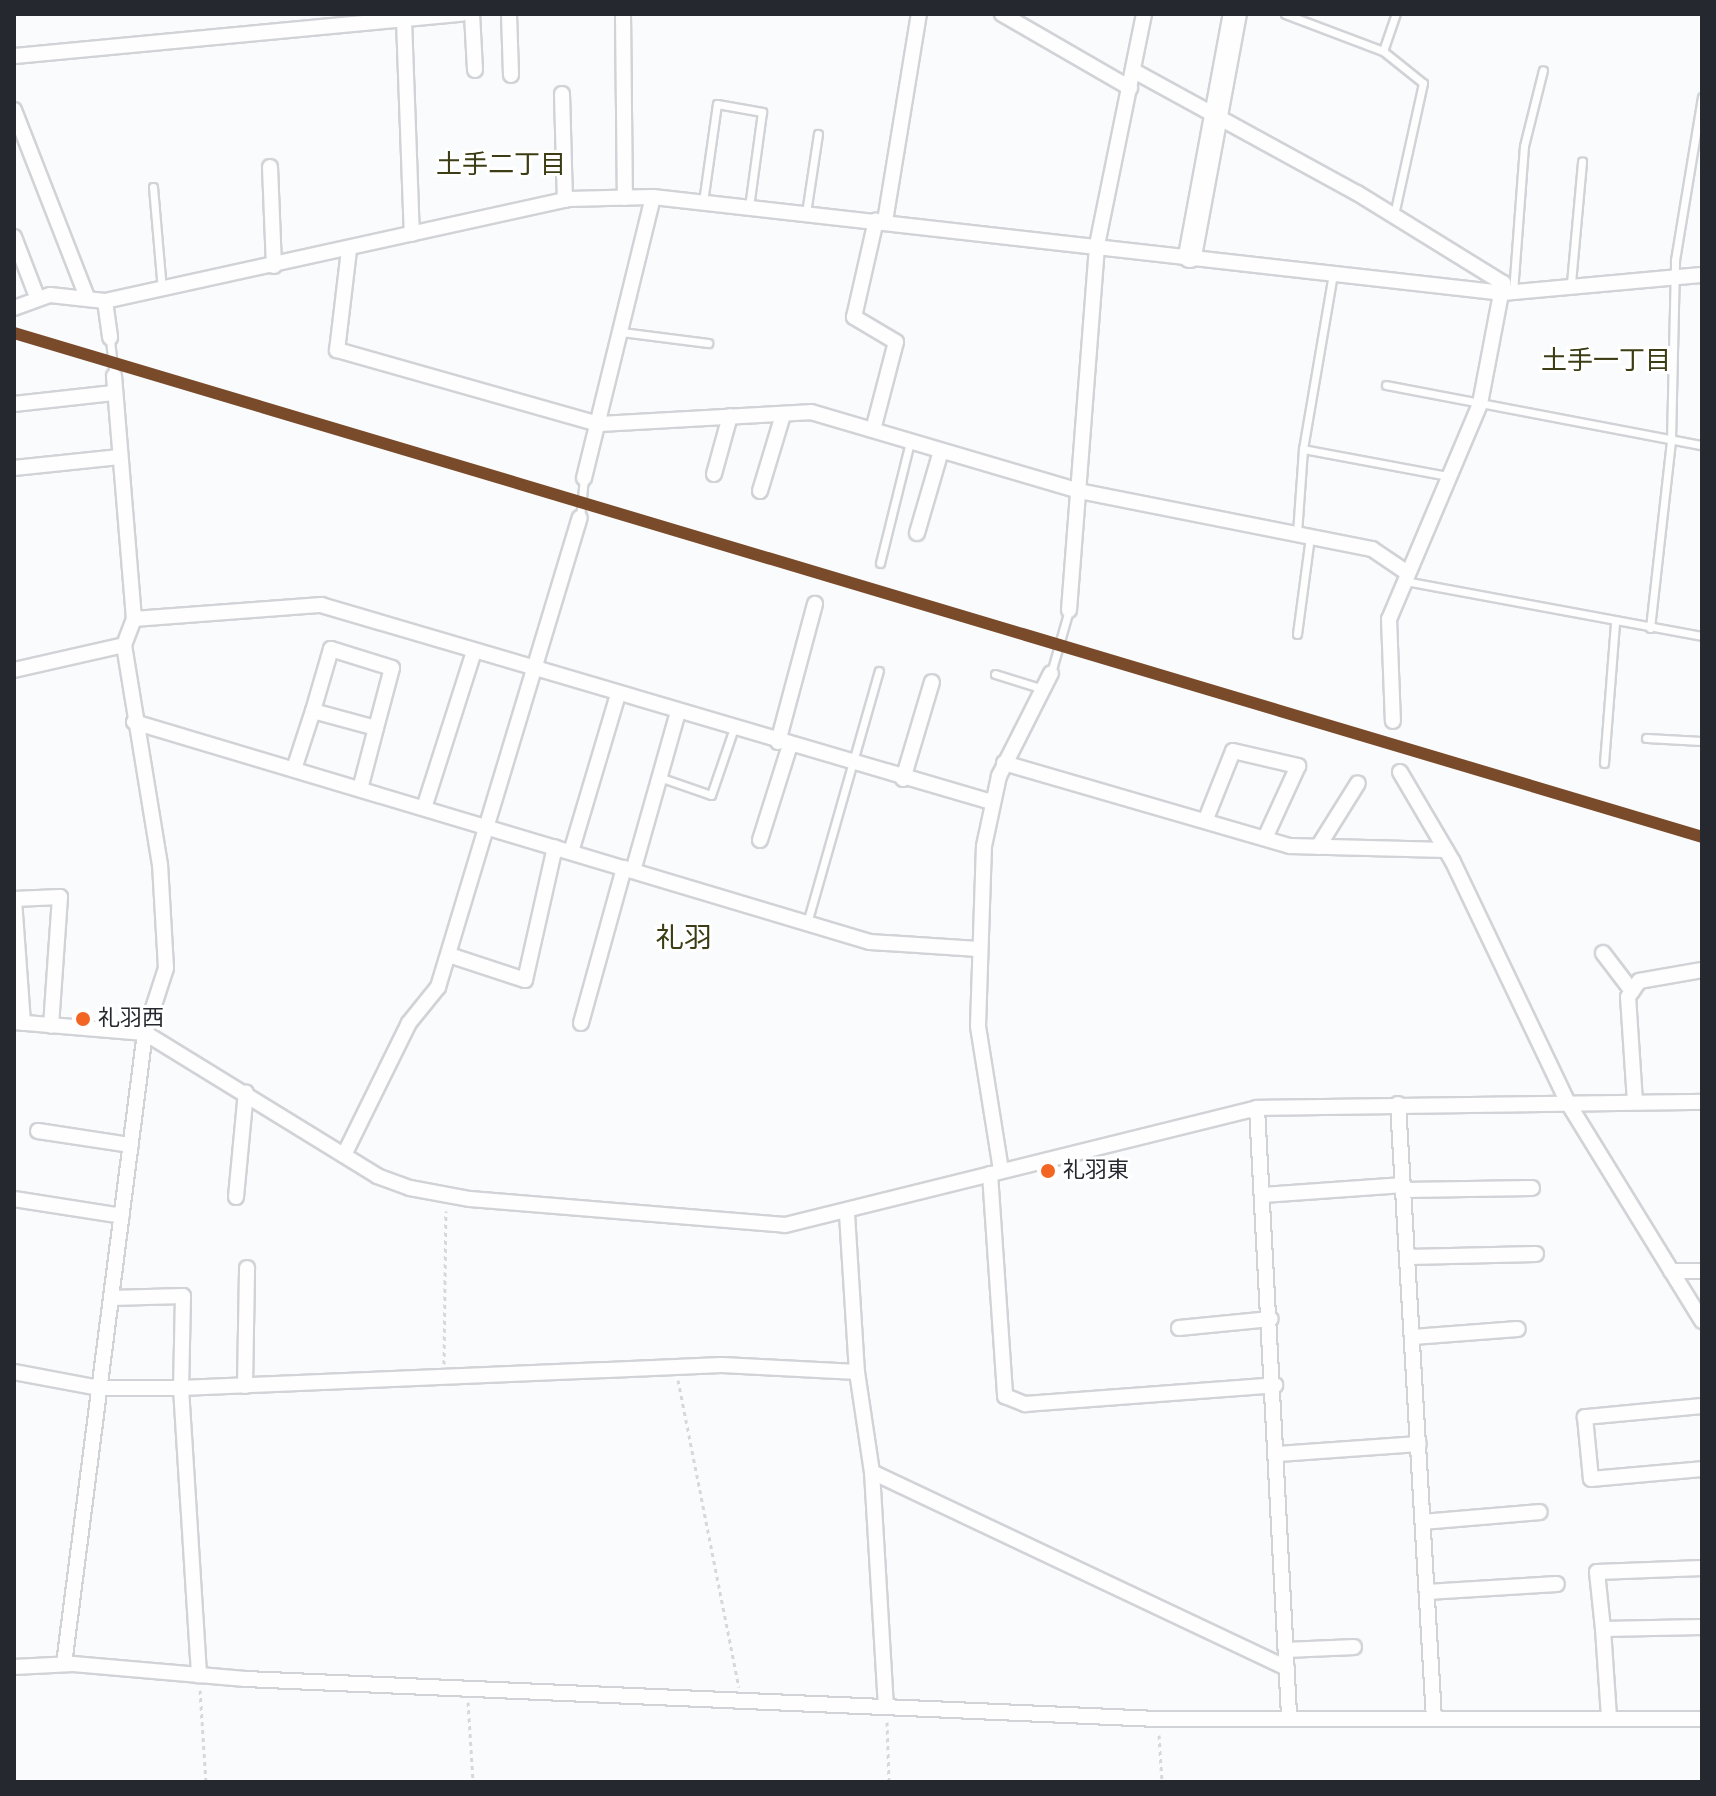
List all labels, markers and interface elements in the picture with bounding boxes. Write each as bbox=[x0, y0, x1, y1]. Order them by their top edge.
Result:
district label: 土手二丁目 bbox=[436, 149, 566, 181]
district label: 土手一丁目 bbox=[1541, 345, 1671, 377]
district label: 礼羽 bbox=[656, 921, 712, 955]
place label: 礼羽西 bbox=[98, 1006, 164, 1032]
marker: 礼羽西 bbox=[75, 1011, 91, 1027]
place label: 礼羽東 bbox=[1063, 1158, 1129, 1184]
marker: 礼羽東 bbox=[1040, 1163, 1056, 1179]

